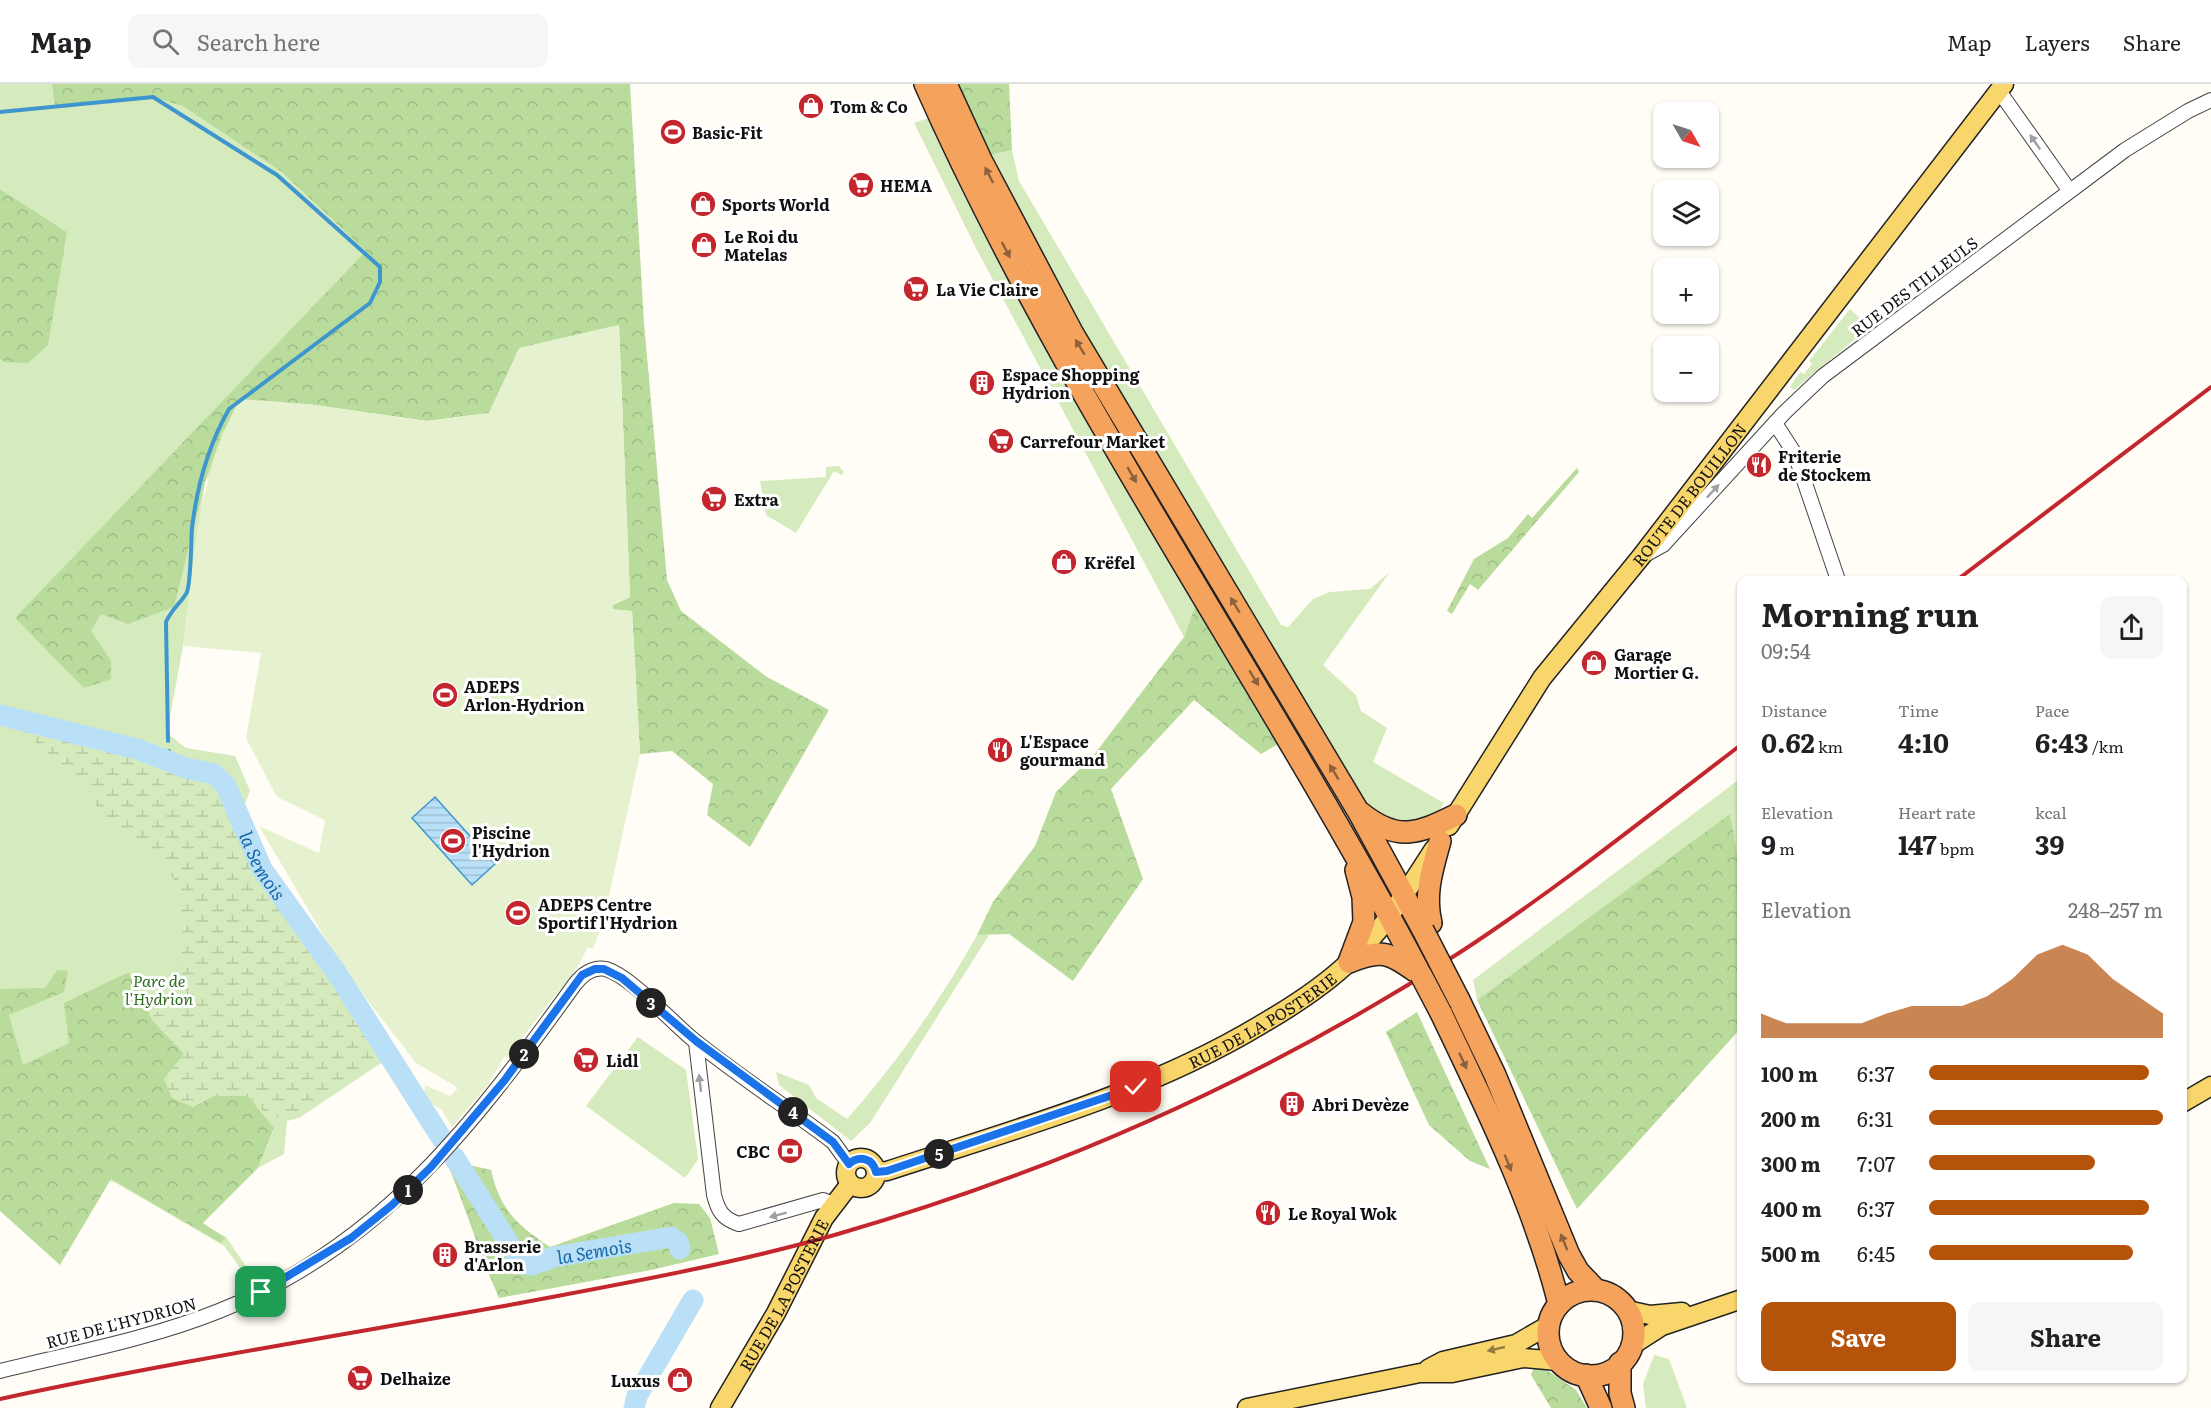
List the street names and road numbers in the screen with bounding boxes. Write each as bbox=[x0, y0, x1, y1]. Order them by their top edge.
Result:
street label: RUE DES TILLEULS bbox=[1846, 230, 1982, 342]
street label: ROUTE DE BOUILLON bbox=[1626, 418, 1752, 571]
street label: RUE DE LA POSTERIE bbox=[1184, 966, 1341, 1074]
street label: RUE DE LA POSTERIE bbox=[733, 1214, 834, 1375]
street label: RUE DE L'HYDRION bbox=[43, 1290, 199, 1354]

